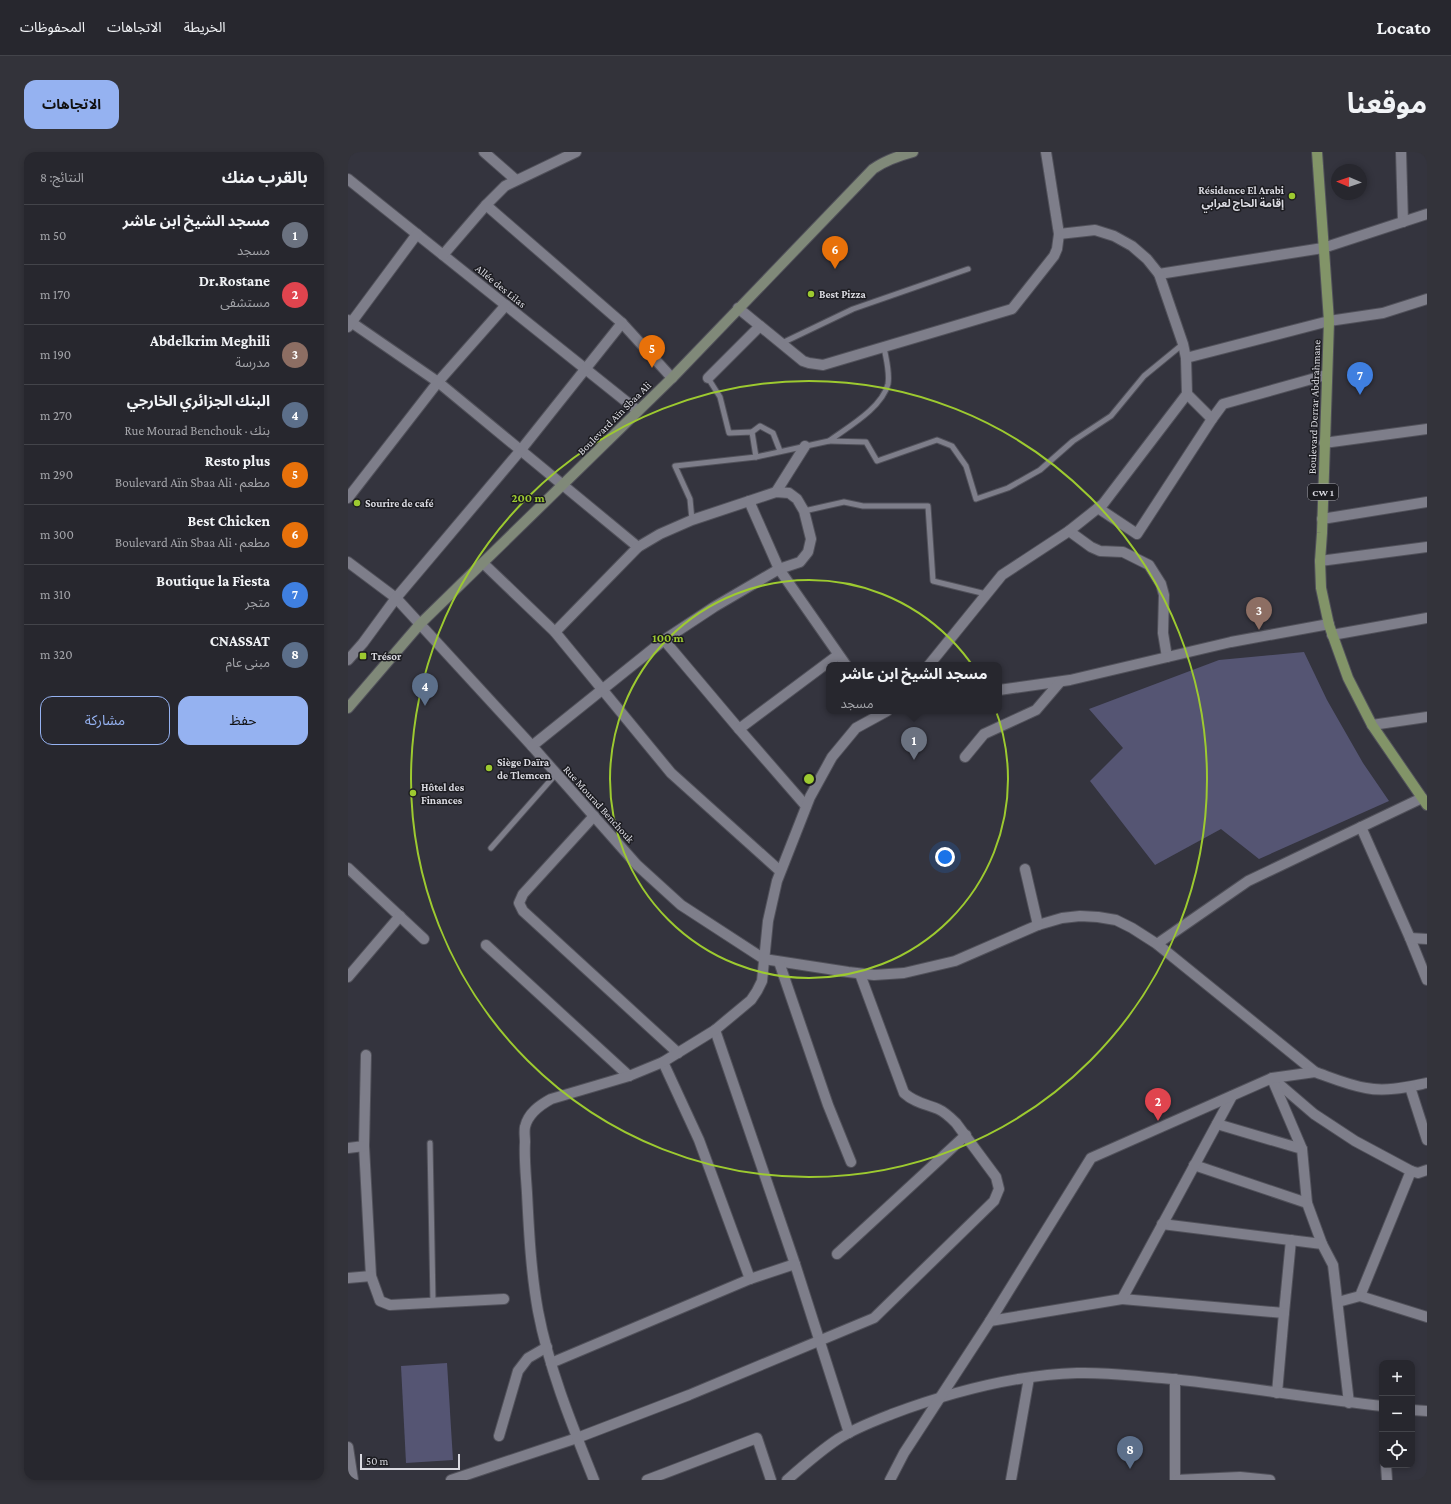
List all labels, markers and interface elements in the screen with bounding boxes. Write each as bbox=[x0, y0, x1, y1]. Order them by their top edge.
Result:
text: Locato bbox=[1377, 17, 1431, 38]
text: المحفوظات bbox=[20, 19, 85, 35]
text: الاتجاهات bbox=[107, 19, 162, 35]
text: الخريطة bbox=[184, 19, 226, 35]
button: الاتجاهات bbox=[24, 80, 119, 129]
text: موقعنا bbox=[1347, 88, 1427, 119]
north arrow bbox=[1331, 164, 1367, 200]
text: بالقرب منك bbox=[222, 168, 308, 187]
text: النتائج: 8 bbox=[40, 170, 84, 185]
place label: Résidence El Arabi إقامة الحاج لعرابي bbox=[1198, 184, 1285, 213]
marker: Résidence El Arabi إقامة الحاج لعرابي bbox=[1287, 191, 1297, 201]
text: مسجد الشيخ ابن عاشر bbox=[123, 213, 270, 229]
text: 50 m bbox=[40, 228, 66, 243]
text: 1 bbox=[293, 228, 297, 243]
pin: 6 bbox=[822, 236, 848, 269]
text: مسجد bbox=[237, 243, 270, 258]
street label: Allée des Lilas bbox=[473, 262, 529, 310]
text: Dr.Rostane bbox=[199, 273, 270, 289]
text: 170 m bbox=[40, 287, 70, 302]
text: 2 bbox=[292, 287, 298, 302]
place label: Best Pizza bbox=[819, 288, 867, 300]
marker: Best Pizza bbox=[806, 289, 816, 299]
text: مستشفى bbox=[220, 295, 270, 310]
text: Abdelkrim Meghili bbox=[150, 333, 270, 349]
pin: 5 bbox=[639, 335, 665, 368]
street label: Boulevard Derrar Abdrahmane bbox=[1306, 339, 1322, 474]
text: 190 m bbox=[40, 347, 71, 362]
text: 3 bbox=[292, 347, 298, 362]
text: مدرسة bbox=[235, 355, 270, 370]
pin: 7 bbox=[1347, 362, 1373, 395]
street label: Boulevard Aïn Sbaa Ali bbox=[575, 379, 653, 457]
text: البنك الجزائري الخارجي bbox=[127, 393, 270, 409]
text: 270 m bbox=[40, 408, 72, 423]
text: 4 bbox=[292, 408, 299, 423]
text: بنك · Rue Mourad Benchouk bbox=[124, 423, 270, 438]
text: Resto plus bbox=[205, 453, 270, 469]
text: 290 m bbox=[40, 467, 73, 482]
text: 5 bbox=[292, 467, 298, 482]
text: مطعم · Boulevard Aïn Sbaa Ali bbox=[115, 475, 270, 490]
road number: CW 1 bbox=[1308, 484, 1338, 500]
text: 200 m bbox=[511, 491, 545, 505]
place label: Sourire de café bbox=[365, 497, 434, 509]
marker: Sourire de café bbox=[352, 498, 362, 508]
text: Best Chicken bbox=[188, 513, 270, 529]
text: 300 m bbox=[40, 527, 74, 542]
text: 6 bbox=[291, 527, 299, 542]
text: مطعم · Boulevard Aïn Sbaa Ali bbox=[115, 535, 270, 550]
text: Boutique la Fiesta bbox=[156, 573, 270, 589]
text: 310 m bbox=[40, 587, 71, 602]
text: 7 bbox=[292, 587, 298, 602]
text: متجر bbox=[245, 595, 270, 610]
pin: 3 bbox=[1246, 597, 1272, 630]
text: 100 m bbox=[652, 631, 685, 645]
text: CNASSAT bbox=[210, 633, 270, 649]
text: 320 m bbox=[40, 647, 73, 662]
text: 8 bbox=[291, 647, 299, 662]
place label: Trésor bbox=[371, 650, 402, 662]
marker: Trésor bbox=[358, 651, 368, 661]
text: مبنى عام bbox=[226, 655, 270, 670]
popup bbox=[826, 662, 1002, 714]
text: مسجد الشيخ ابن عاشر bbox=[840, 666, 988, 682]
pin: 4 bbox=[412, 673, 438, 706]
button: مشاركة bbox=[40, 696, 170, 745]
button: حفظ bbox=[178, 696, 308, 745]
text: مسجد bbox=[840, 696, 874, 711]
pin: 1 bbox=[901, 727, 927, 760]
place label: Siège Daïra de Tlemcen bbox=[497, 756, 551, 781]
marker: Siège Daïra de Tlemcen bbox=[484, 763, 494, 773]
street label: Rue Mourad Benchouk bbox=[561, 763, 637, 846]
centre of rings bbox=[802, 772, 816, 786]
place label: Hôtel des Finances bbox=[421, 781, 465, 806]
marker: Hôtel des Finances bbox=[408, 788, 418, 798]
your location bbox=[935, 847, 955, 867]
pin: 2 bbox=[1145, 1088, 1171, 1121]
map controls bbox=[1379, 1360, 1415, 1468]
button: + bbox=[1379, 1360, 1415, 1396]
button: − bbox=[1379, 1396, 1415, 1432]
button: locate bbox=[1379, 1432, 1415, 1468]
pin: 8 bbox=[1117, 1436, 1143, 1469]
scale bar bbox=[360, 1452, 460, 1471]
text: 50 m bbox=[366, 1455, 388, 1467]

